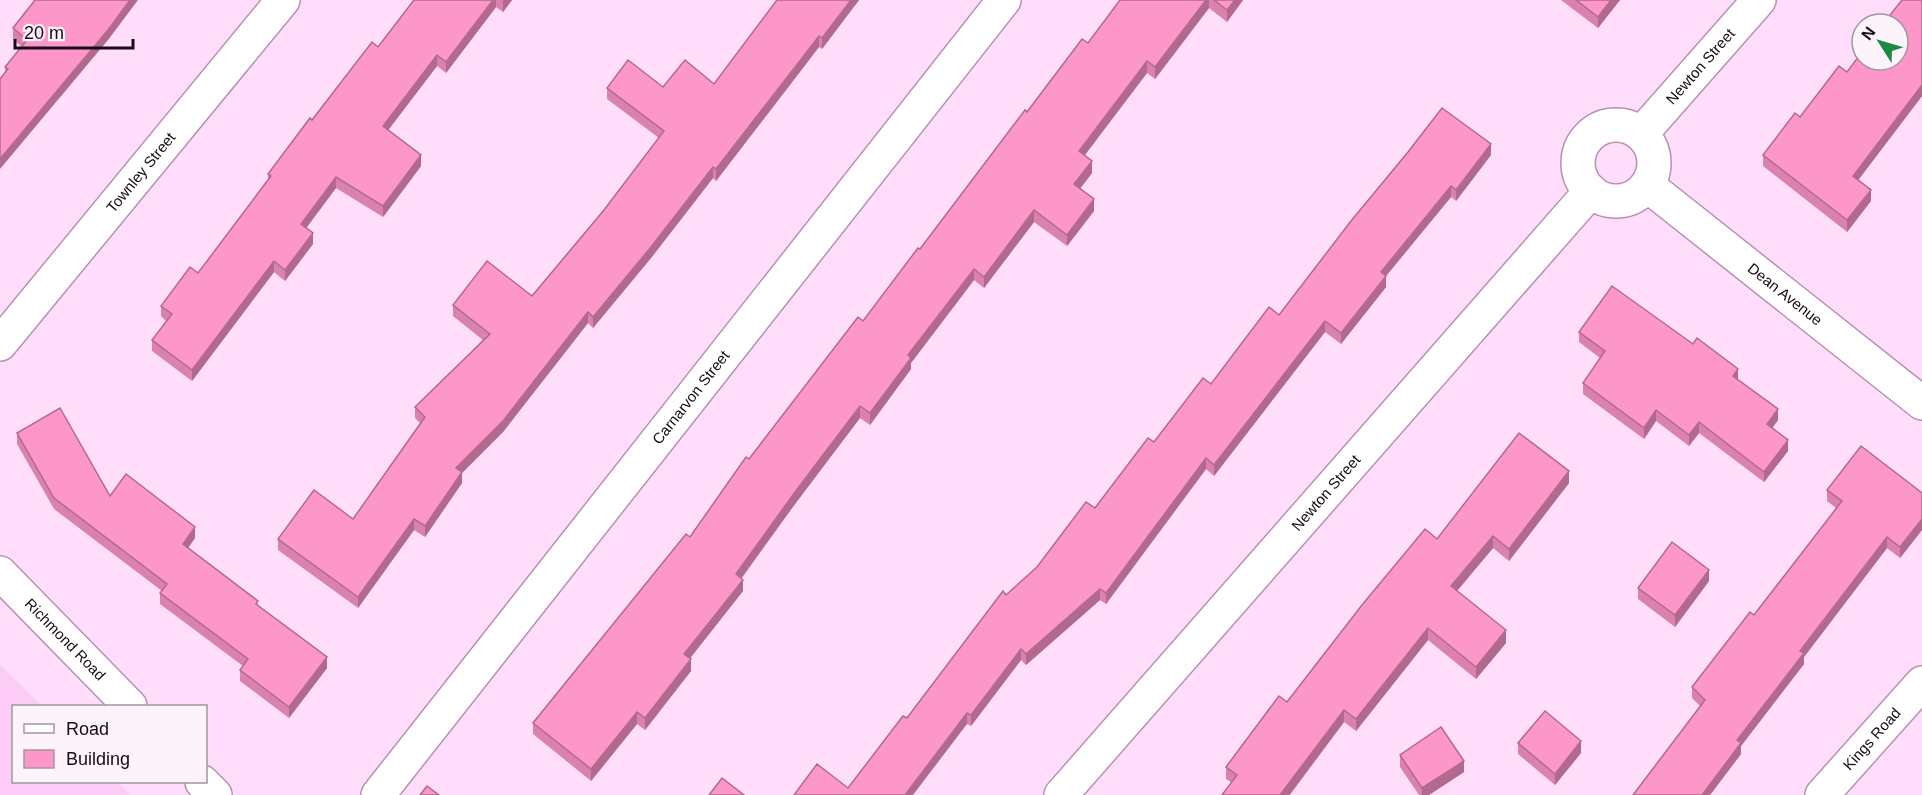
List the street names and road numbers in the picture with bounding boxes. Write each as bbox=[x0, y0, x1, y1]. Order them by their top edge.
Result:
street label: Newton Street bbox=[1662, 24, 1738, 107]
street label: Townley Street bbox=[103, 128, 179, 216]
street label: Dean Avenue bbox=[1745, 259, 1826, 329]
street label: Carnarvon Street bbox=[649, 346, 733, 447]
street label: Newton Street bbox=[1288, 451, 1364, 534]
street label: Richmond Road bbox=[22, 595, 109, 684]
street label: Kings Road bbox=[1839, 704, 1904, 773]

